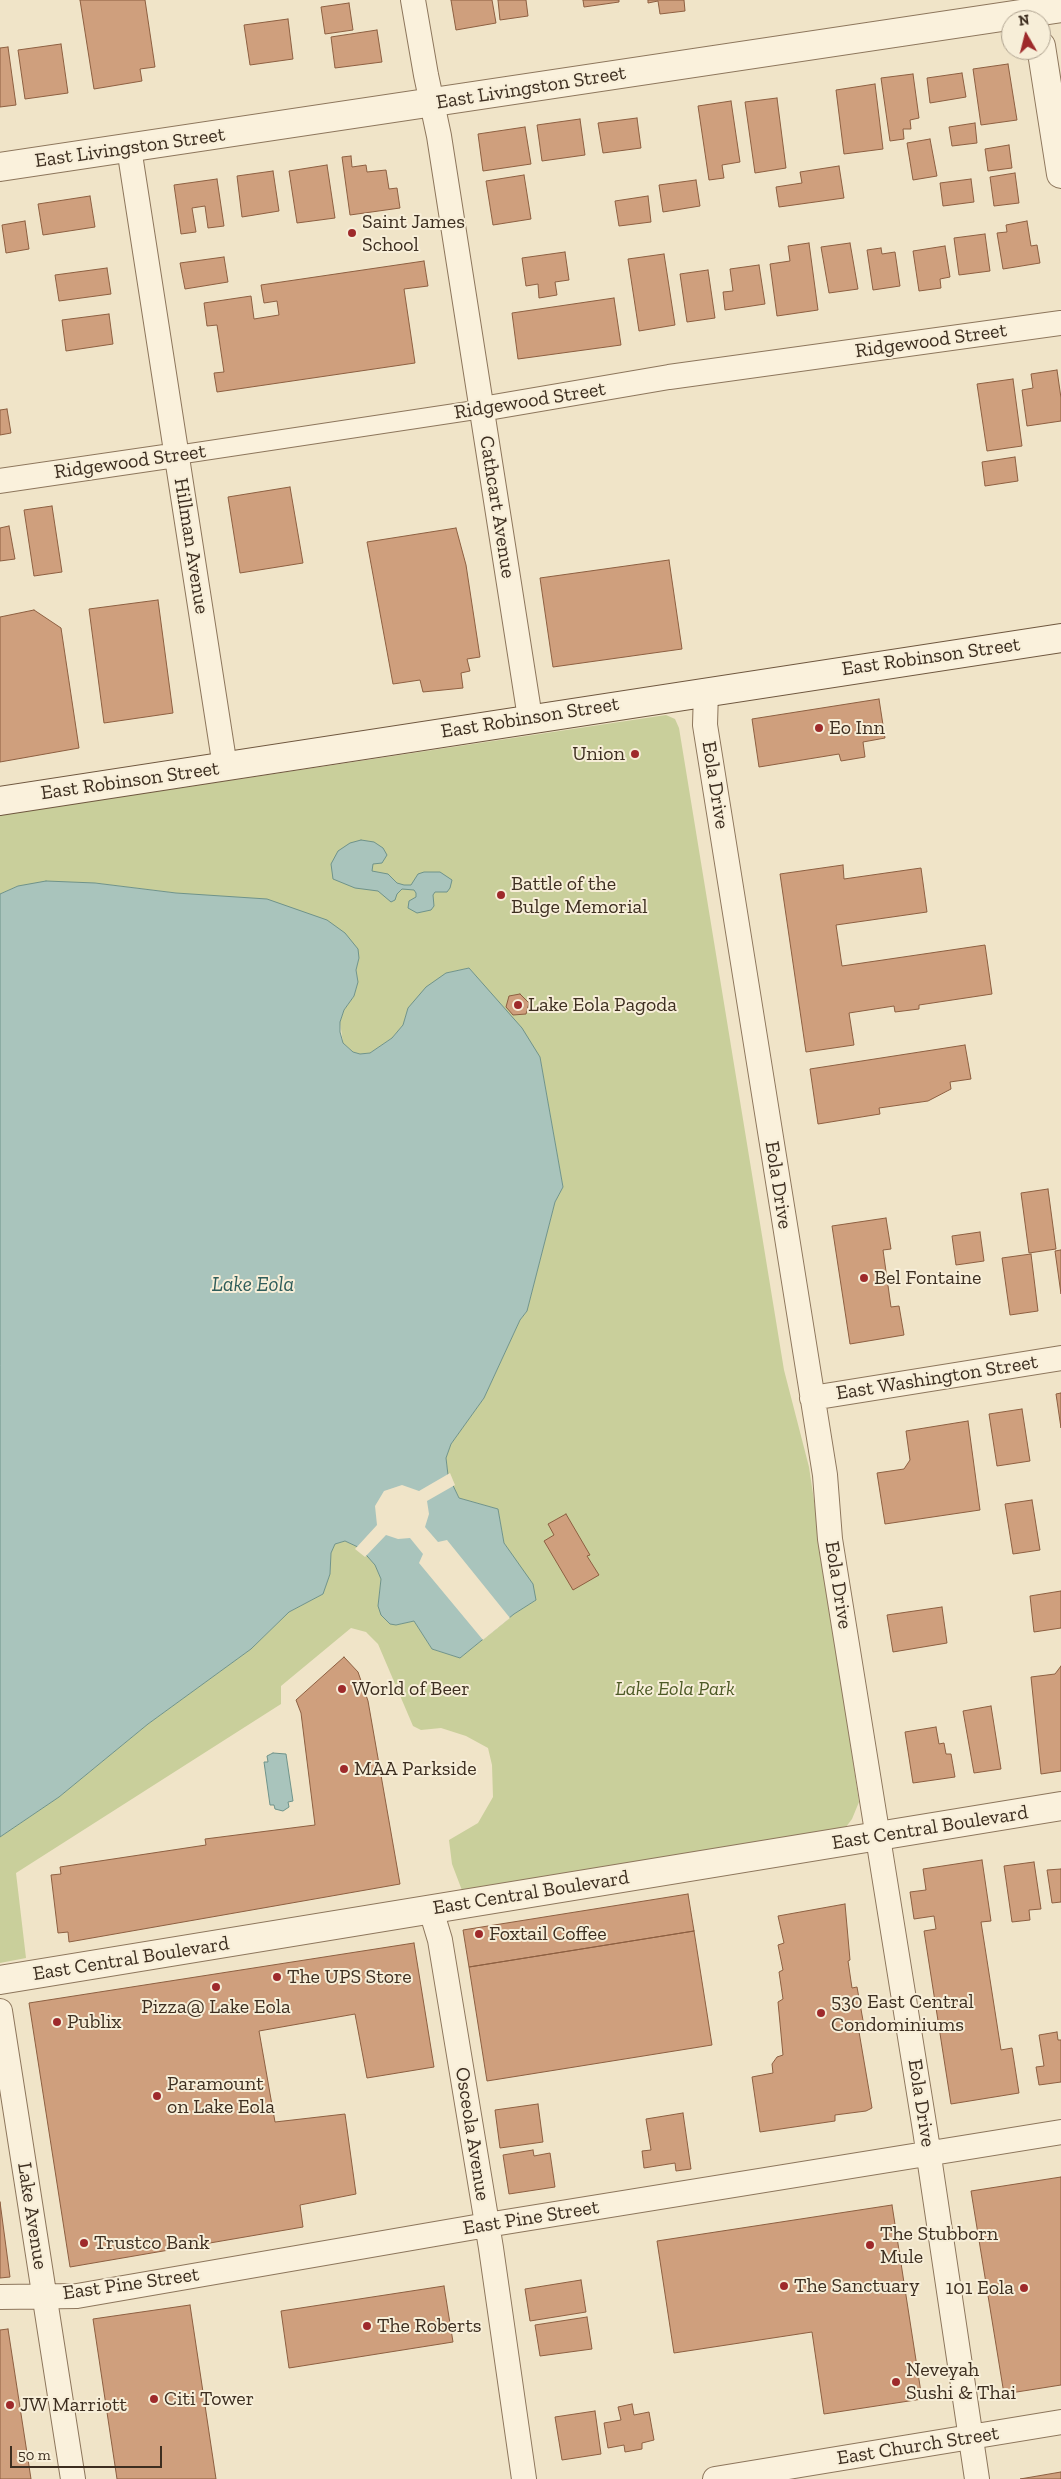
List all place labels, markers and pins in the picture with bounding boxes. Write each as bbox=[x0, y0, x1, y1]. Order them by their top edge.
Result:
place label: Saint James School bbox=[362, 210, 465, 257]
marker: Saint James School bbox=[346, 227, 358, 239]
place label: Eo Inn bbox=[829, 716, 885, 740]
marker: Eo Inn bbox=[813, 722, 825, 734]
place label: Union bbox=[572, 742, 625, 766]
marker: Union bbox=[629, 748, 641, 760]
place label: Battle of the Bulge Memorial bbox=[511, 872, 648, 919]
marker: Battle of the Bulge Memorial bbox=[495, 889, 507, 901]
place label: Lake Eola Pagoda bbox=[528, 993, 677, 1017]
marker: Lake Eola Pagoda bbox=[512, 999, 524, 1011]
place label: Bel Fontaine bbox=[874, 1266, 981, 1290]
marker: Bel Fontaine bbox=[858, 1272, 870, 1284]
place label: World of Beer bbox=[352, 1677, 470, 1701]
marker: World of Beer bbox=[336, 1683, 348, 1695]
place label: MAA Parkside bbox=[354, 1757, 477, 1781]
marker: MAA Parkside bbox=[338, 1763, 350, 1775]
place label: Foxtail Coffee bbox=[489, 1922, 607, 1946]
marker: Foxtail Coffee bbox=[473, 1928, 485, 1940]
place label: The UPS Store bbox=[287, 1965, 412, 1989]
marker: The UPS Store bbox=[271, 1971, 283, 1983]
marker: Pizza@ Lake Eola bbox=[210, 1981, 222, 1993]
place label: 530 East Central Condominiums bbox=[831, 1990, 974, 2037]
place label: Pizza@ Lake Eola bbox=[141, 1995, 291, 2019]
marker: 530 East Central Condominiums bbox=[815, 2007, 827, 2019]
place label: Publix bbox=[67, 2010, 122, 2034]
marker: Publix bbox=[51, 2016, 63, 2028]
place label: Paramount on Lake Eola bbox=[167, 2072, 275, 2119]
marker: Paramount on Lake Eola bbox=[151, 2090, 163, 2102]
place label: The Stubborn Mule bbox=[880, 2222, 998, 2269]
place label: Trustco Bank bbox=[94, 2231, 210, 2255]
marker: Trustco Bank bbox=[78, 2237, 90, 2249]
marker: The Stubborn Mule bbox=[864, 2239, 876, 2251]
place label: The Sanctuary bbox=[794, 2274, 919, 2298]
place label: 101 Eola bbox=[946, 2276, 1014, 2300]
marker: The Sanctuary bbox=[778, 2280, 790, 2292]
marker: 101 Eola bbox=[1018, 2282, 1030, 2294]
place label: The Roberts bbox=[377, 2314, 482, 2338]
marker: The Roberts bbox=[361, 2320, 373, 2332]
place label: Neveyah Sushi & Thai bbox=[906, 2358, 1016, 2405]
marker: Neveyah Sushi & Thai bbox=[890, 2376, 902, 2388]
place label: Citi Tower bbox=[164, 2387, 254, 2411]
place label: JW Marriott bbox=[20, 2393, 127, 2417]
marker: Citi Tower bbox=[148, 2393, 160, 2405]
marker: JW Marriott bbox=[4, 2399, 16, 2411]

